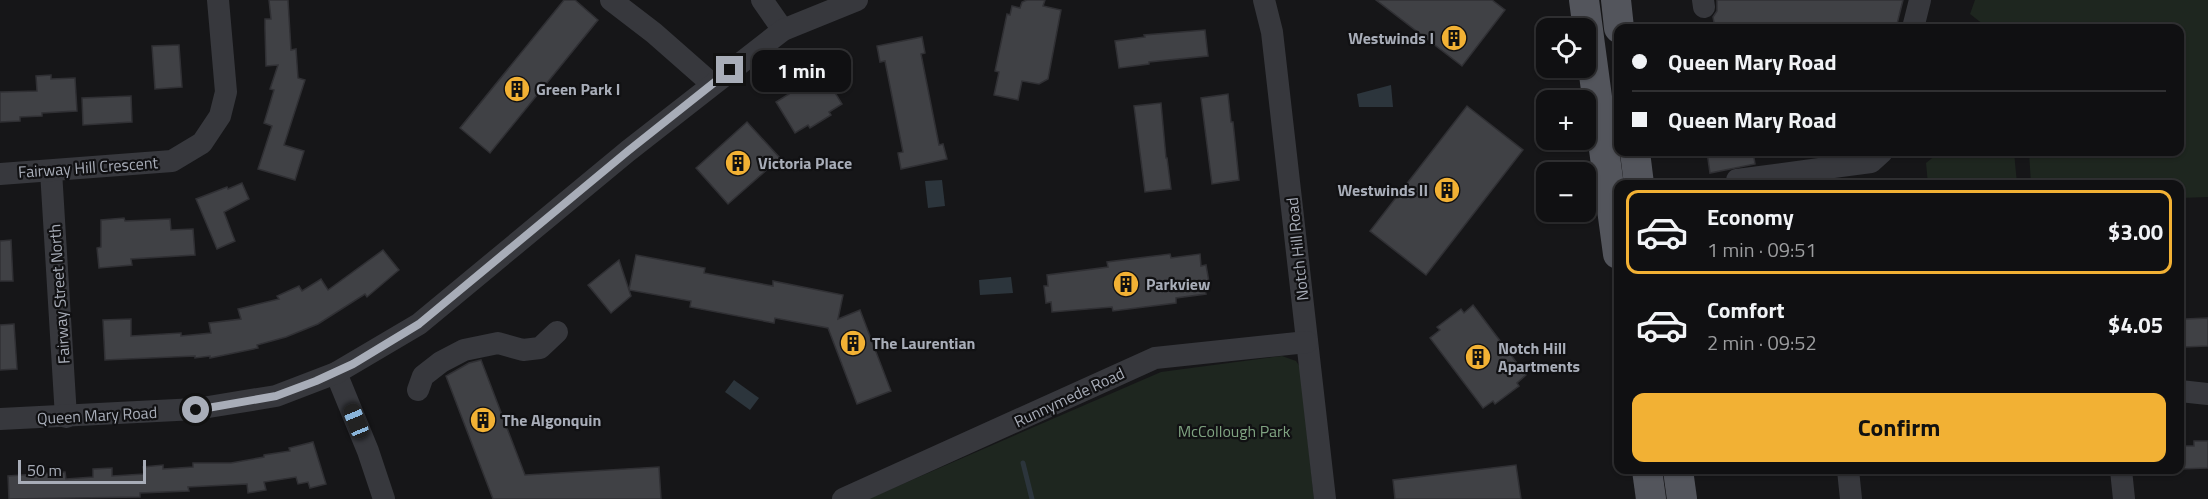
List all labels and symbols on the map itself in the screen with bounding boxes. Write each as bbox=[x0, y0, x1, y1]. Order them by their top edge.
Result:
building icon: Westwinds I bbox=[1439, 23, 1469, 53]
place label: Westwinds I bbox=[1348, 26, 1434, 50]
callout: 1 min bbox=[751, 49, 850, 91]
route end bbox=[716, 56, 743, 83]
building icon: Green Park I bbox=[502, 74, 532, 104]
place label: Green Park I bbox=[536, 77, 620, 101]
building icon: Victoria Place bbox=[723, 148, 753, 178]
street label: Fairway Hill Crescent bbox=[17, 150, 159, 184]
place label: Victoria Place bbox=[758, 151, 852, 175]
building icon: Westwinds II bbox=[1432, 175, 1462, 205]
place label: Westwinds II bbox=[1338, 178, 1428, 202]
street label: Notch Hill Road bbox=[1280, 196, 1314, 302]
street label: Fairway Street North bbox=[42, 223, 76, 365]
building icon: Parkview bbox=[1111, 269, 1141, 299]
place label: Parkview bbox=[1146, 272, 1210, 296]
building icon: The Laurentian bbox=[838, 328, 868, 358]
place label: The Laurentian bbox=[872, 331, 975, 355]
place label: Notch Hill Apartments bbox=[1498, 336, 1580, 378]
building icon: Notch Hill Apartments bbox=[1463, 342, 1493, 372]
street label: Runnymede Road bbox=[1010, 361, 1128, 433]
route start bbox=[182, 396, 209, 423]
street label: Queen Mary Road bbox=[36, 400, 158, 430]
car bbox=[341, 401, 371, 441]
building icon: The Algonquin bbox=[468, 405, 498, 435]
place label: The Algonquin bbox=[502, 408, 601, 432]
park label: McCollough Park bbox=[1178, 419, 1291, 443]
scale bar bbox=[18, 457, 146, 484]

